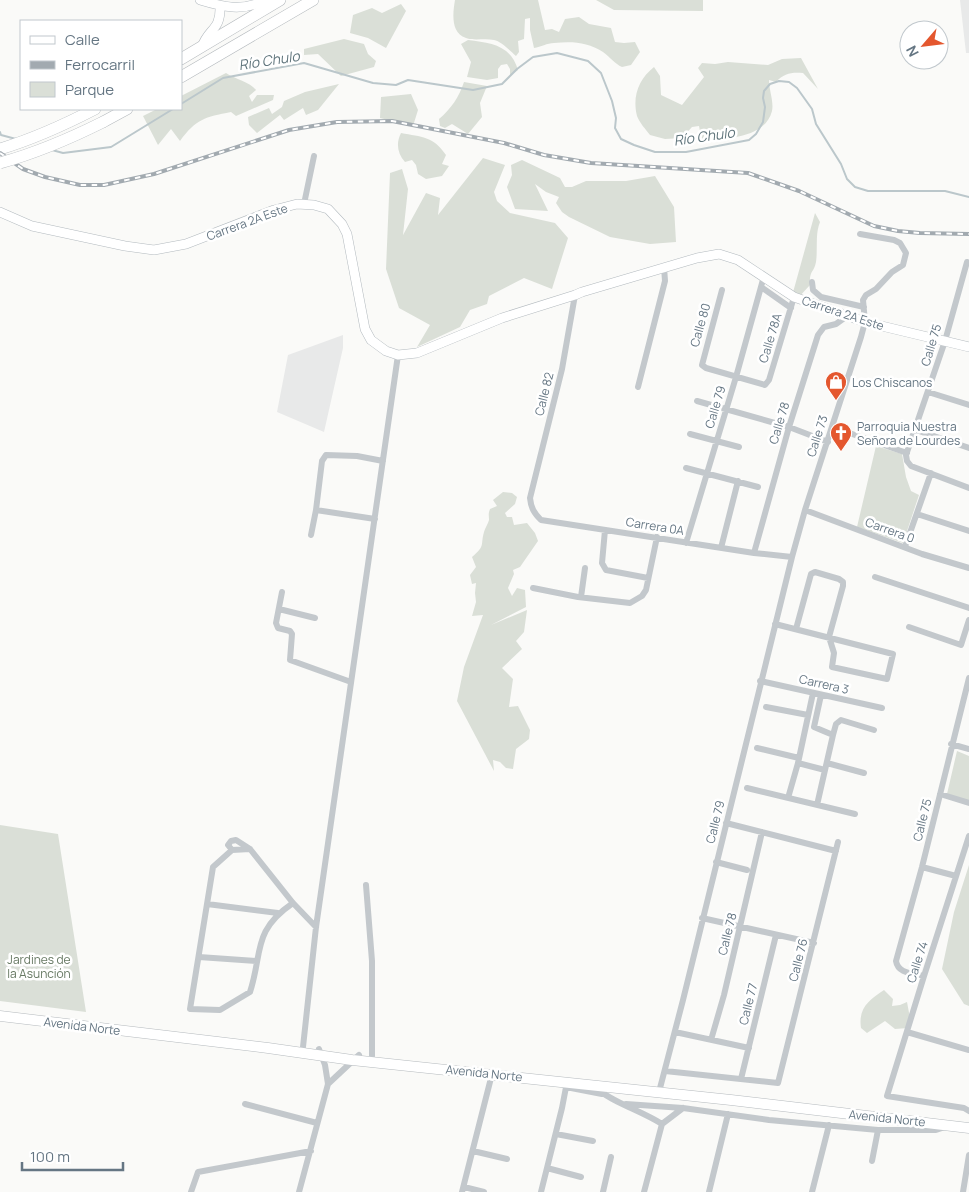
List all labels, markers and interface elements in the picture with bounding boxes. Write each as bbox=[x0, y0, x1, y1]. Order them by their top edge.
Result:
legend bbox=[20, 20, 182, 110]
north arrow bbox=[899, 20, 949, 70]
text: Calle bbox=[65, 29, 100, 50]
text: N bbox=[901, 42, 923, 60]
water label: Río Chulo bbox=[237, 46, 301, 74]
text: Ferrocarril bbox=[65, 54, 135, 75]
text: Parque bbox=[65, 79, 114, 100]
water label: Río Chulo bbox=[672, 122, 736, 150]
street label: Carrera 2A Este bbox=[204, 199, 290, 245]
street label: Carrera 2A Este bbox=[800, 292, 886, 334]
street label: Calle 80 bbox=[686, 301, 714, 349]
street label: Calle 78A bbox=[754, 311, 786, 365]
street label: Calle 75 bbox=[917, 322, 945, 368]
street label: Calle 82 bbox=[530, 370, 558, 417]
shop icon: Los Chiscanos bbox=[824, 370, 848, 401]
place label: Los Chiscanos bbox=[852, 374, 932, 391]
street label: Calle 79 bbox=[700, 384, 730, 430]
street label: Calle 78 bbox=[765, 400, 793, 446]
street label: Calle 73 bbox=[802, 413, 832, 459]
place label: Parroquia Nuestra Señora de Lourdes bbox=[857, 418, 960, 449]
church icon: Parroquia Nuestra Señora de Lourdes bbox=[829, 421, 853, 452]
street label: Carrera 0A bbox=[625, 513, 686, 539]
street label: Carrera 0 bbox=[863, 513, 917, 547]
street label: Carrera 3 bbox=[797, 670, 851, 698]
street label: Calle 75 bbox=[909, 797, 935, 843]
street label: Calle 79 bbox=[701, 799, 729, 845]
street label: Calle 78 bbox=[714, 911, 740, 957]
street label: Calle 76 bbox=[784, 937, 812, 983]
street label: Calle 74 bbox=[902, 939, 932, 985]
park label: Jardines de la Asunción bbox=[7, 951, 71, 982]
street label: Calle 77 bbox=[735, 981, 761, 1027]
street label: Avenida Norte bbox=[43, 1013, 121, 1039]
street label: Avenida Norte bbox=[445, 1061, 523, 1085]
street label: Avenida Norte bbox=[848, 1106, 926, 1130]
scale bar bbox=[22, 1140, 124, 1172]
text: 100 m bbox=[30, 1146, 70, 1167]

